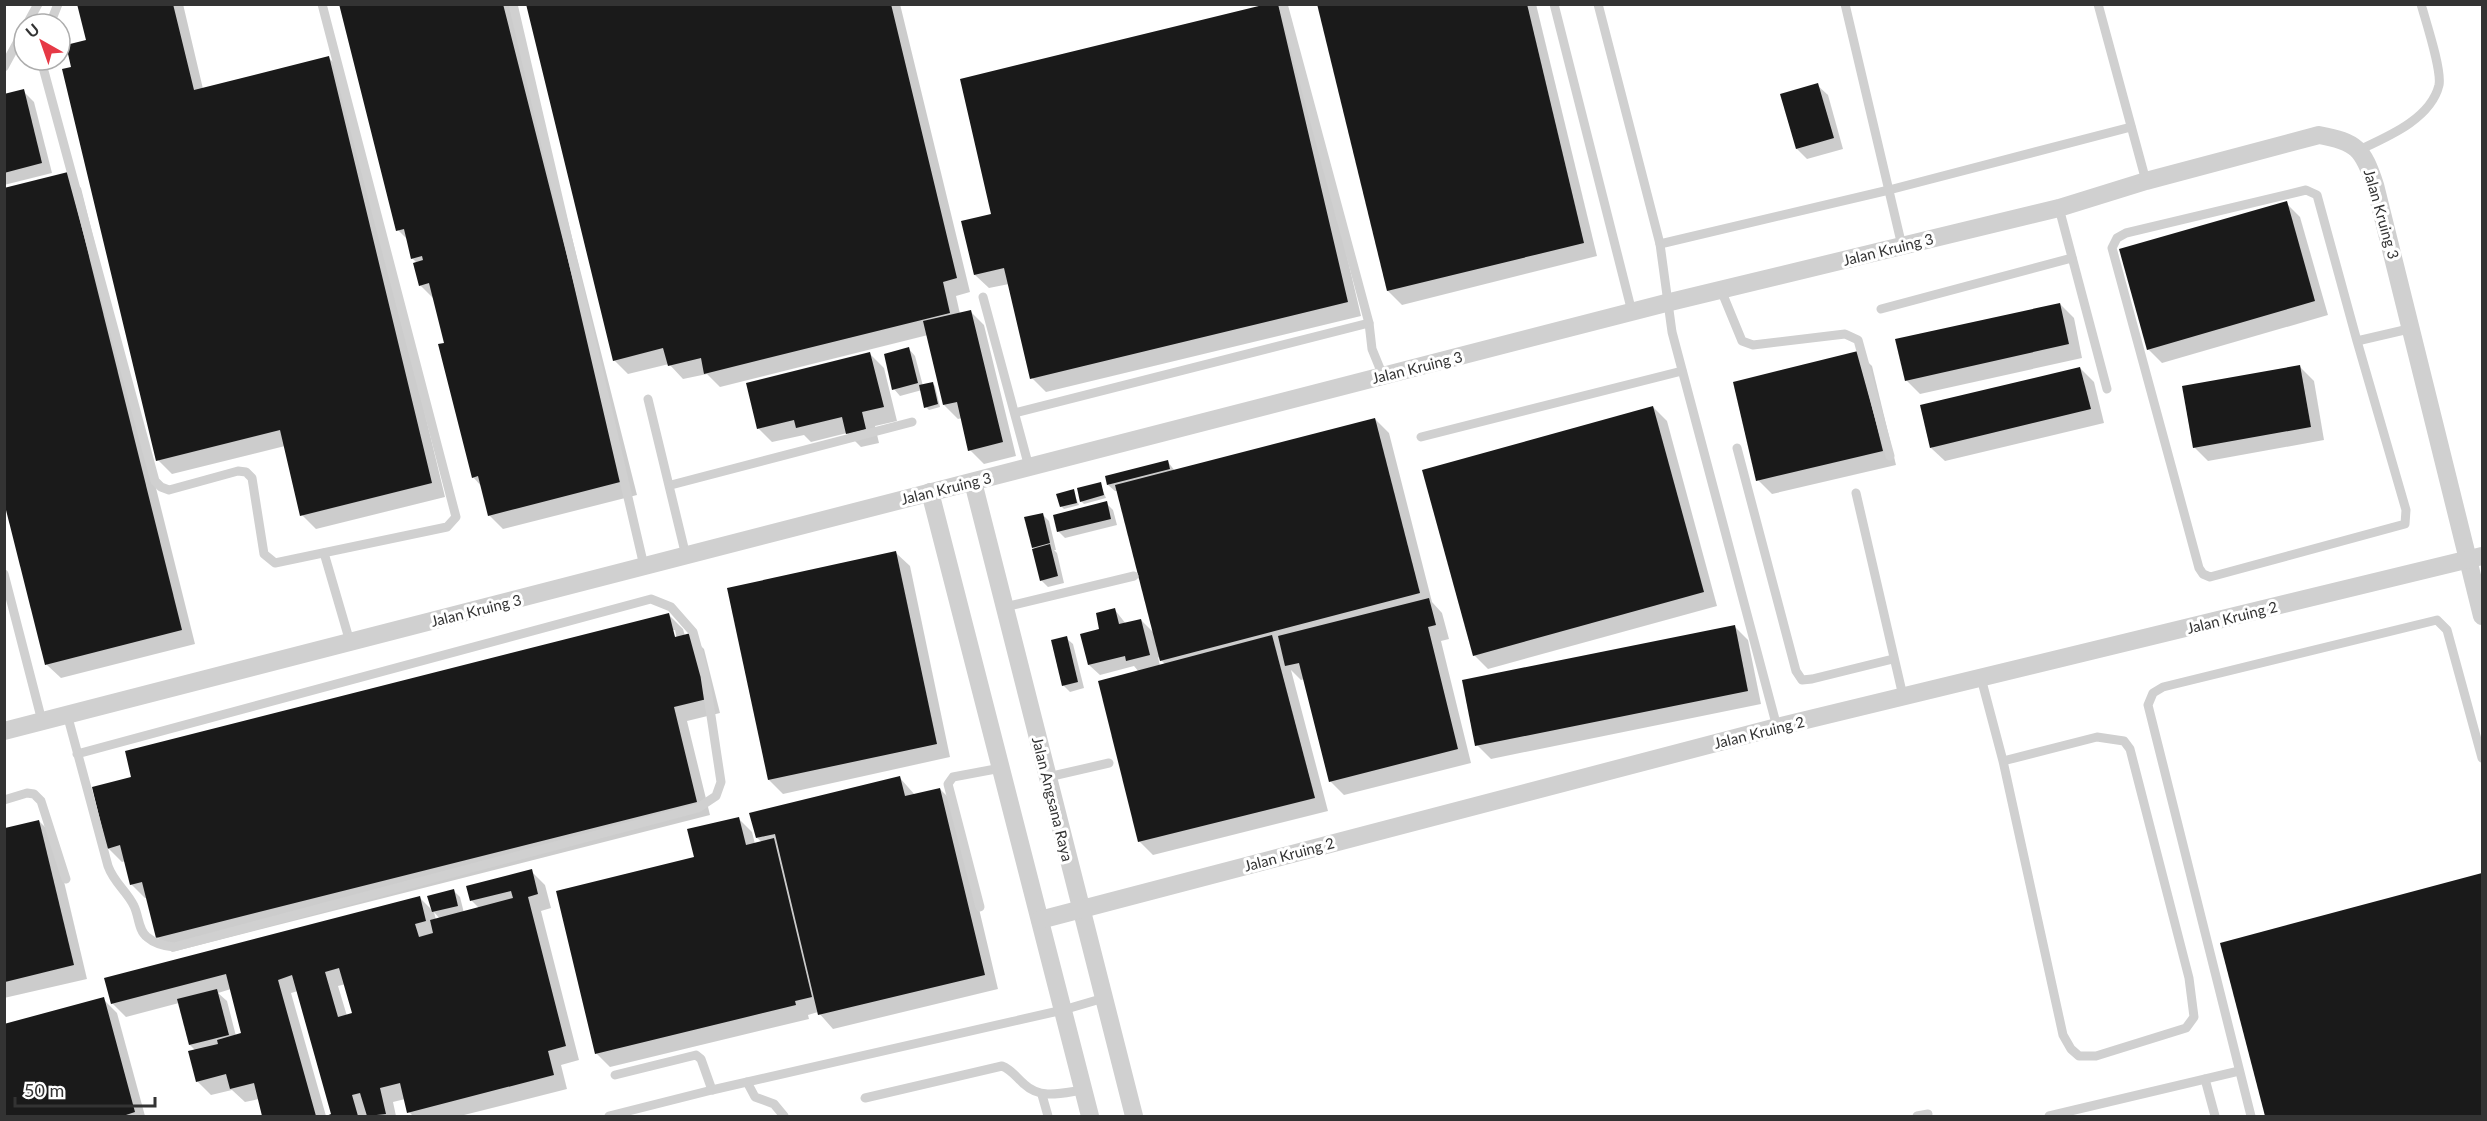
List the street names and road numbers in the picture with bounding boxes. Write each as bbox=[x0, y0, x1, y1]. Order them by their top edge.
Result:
street label: Jalan Kruing 3 bbox=[2361, 167, 2403, 261]
street label: Jalan Kruing 3 bbox=[1841, 229, 1935, 269]
street label: Jalan Kruing 3 bbox=[1370, 347, 1464, 387]
street label: Jalan Kruing 3 bbox=[899, 468, 993, 508]
street label: Jalan Kruing 3 bbox=[429, 590, 523, 630]
street label: Jalan Kruing 2 bbox=[2185, 597, 2279, 637]
street label: Jalan Kruing 2 bbox=[1712, 712, 1806, 752]
street label: Jalan Angsana Raya bbox=[1029, 735, 1077, 863]
street label: Jalan Kruing 2 bbox=[1242, 833, 1336, 875]

